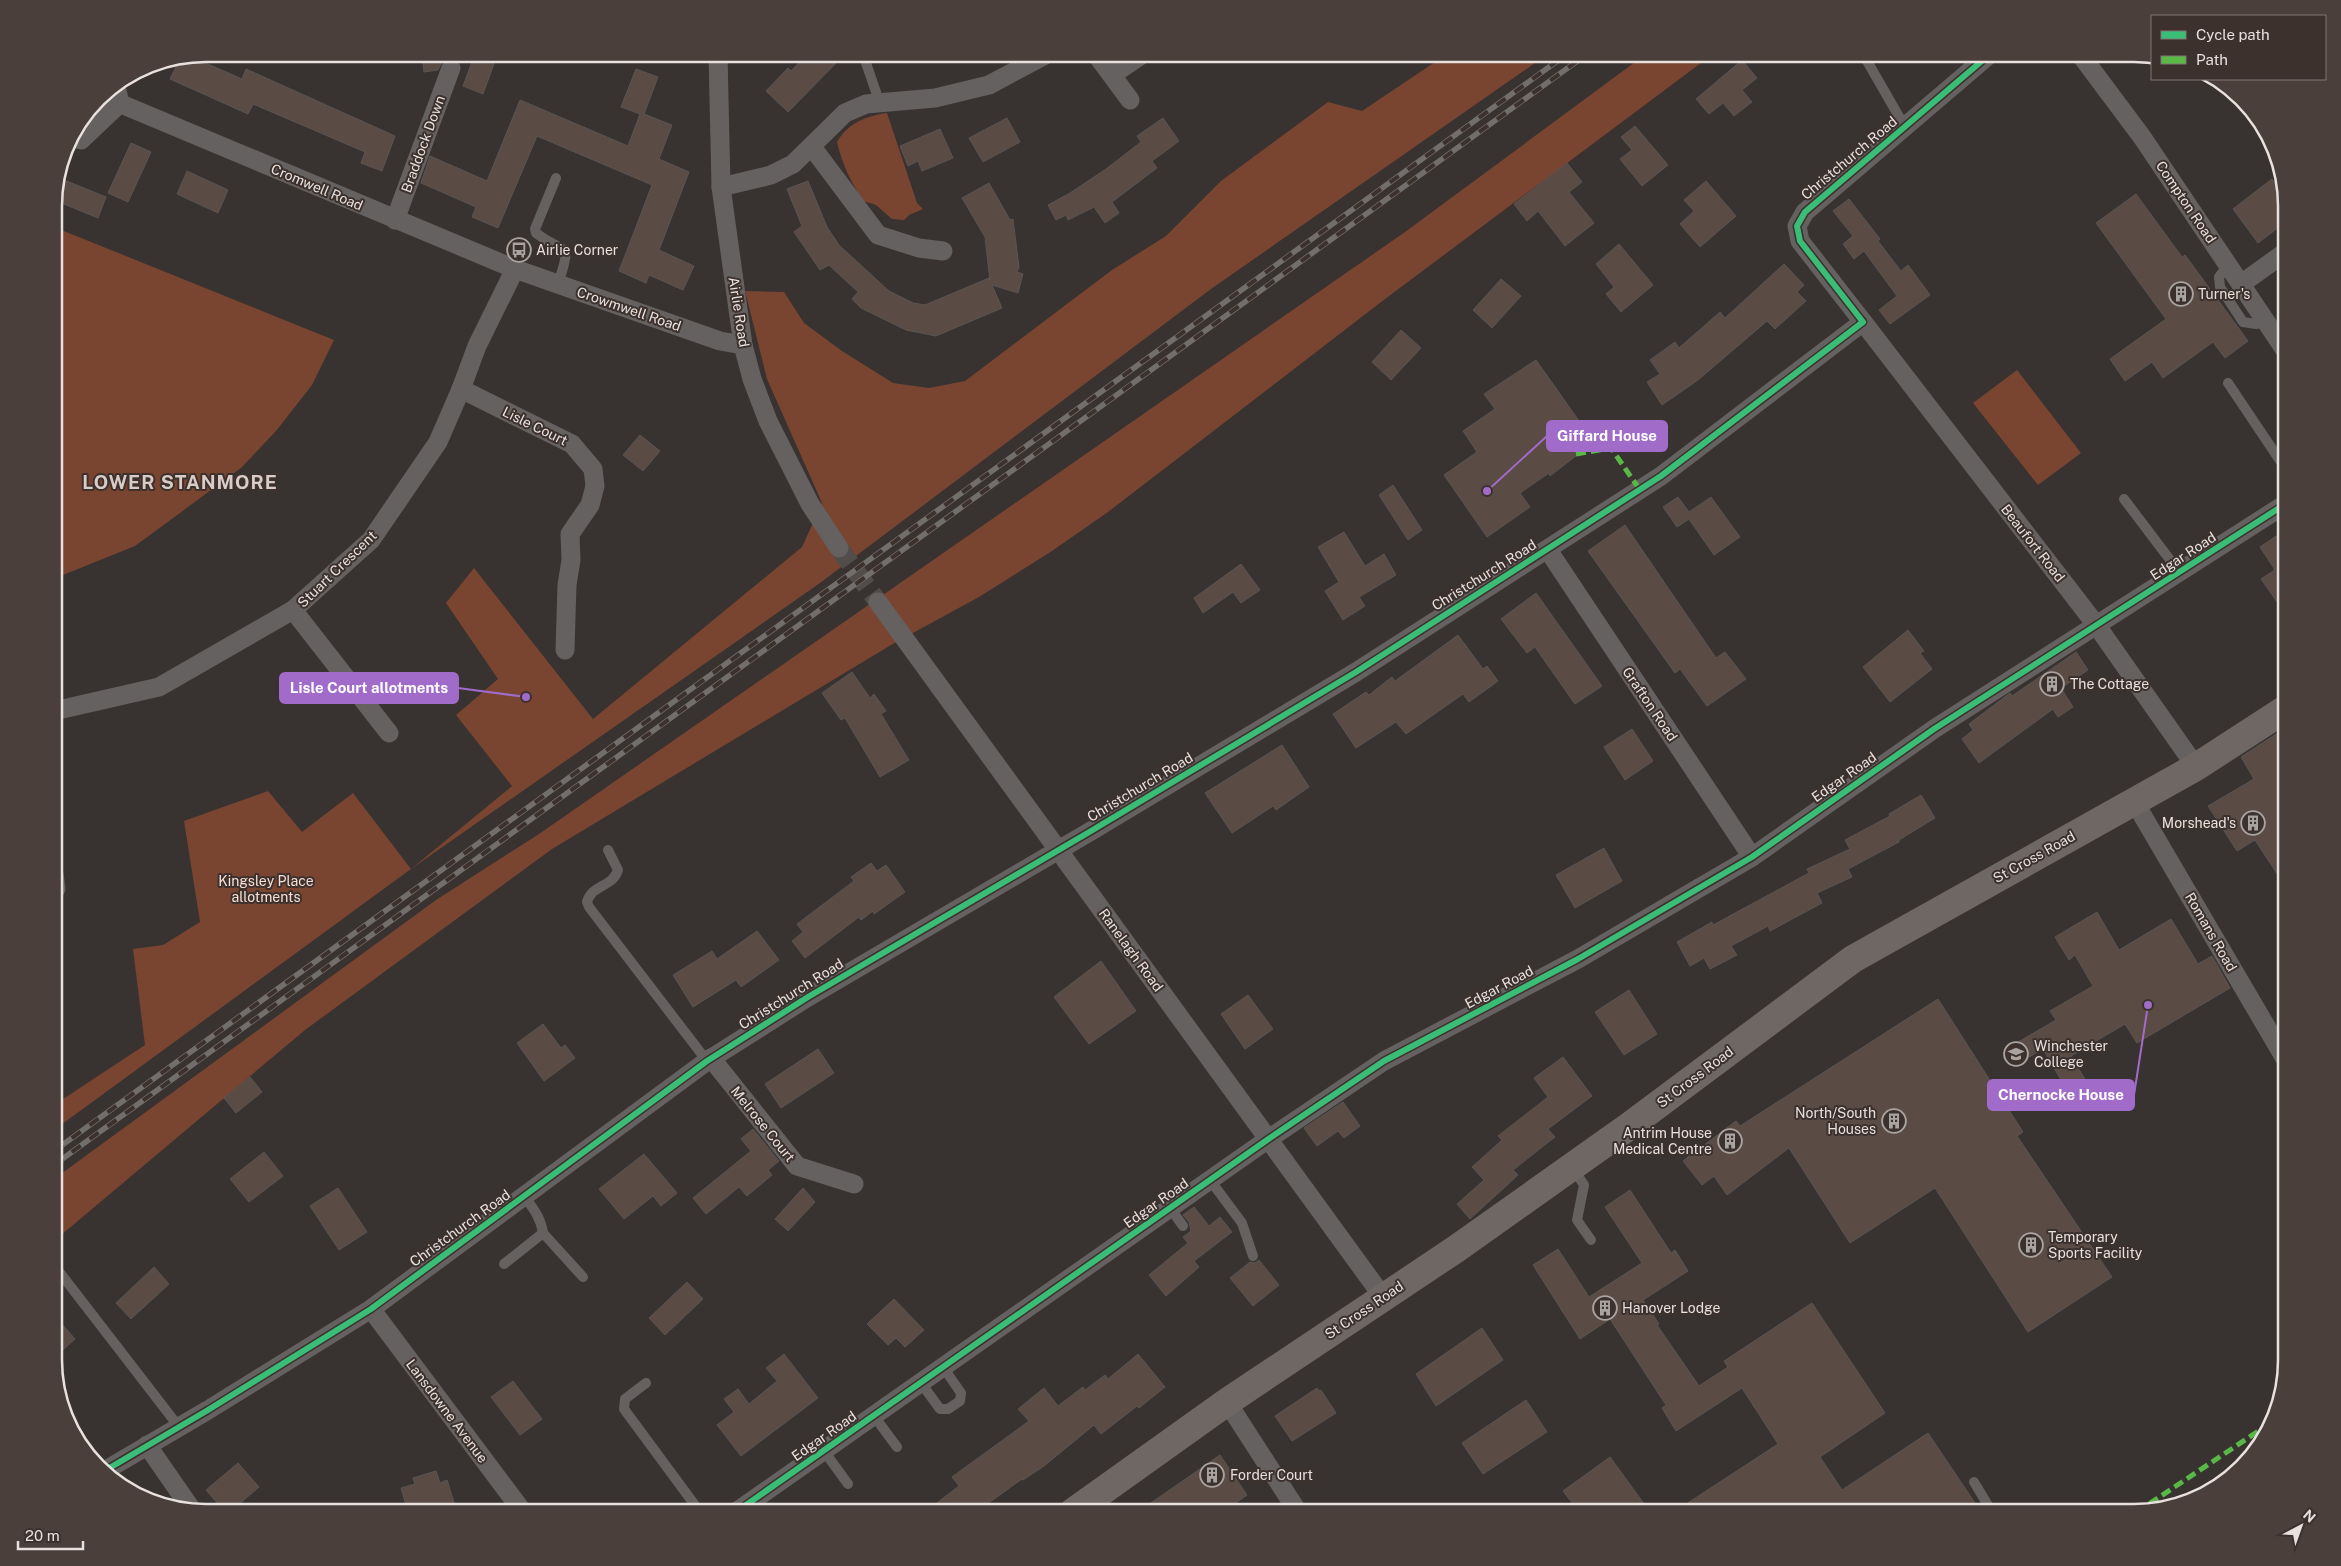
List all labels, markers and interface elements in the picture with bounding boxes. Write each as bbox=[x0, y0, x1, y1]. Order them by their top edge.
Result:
legend bbox=[2151, 15, 2326, 80]
text: Cycle path bbox=[2196, 26, 2270, 43]
text: Path bbox=[2196, 51, 2228, 68]
street label: Braddock Down bbox=[398, 93, 448, 195]
street label: Christchurch Road bbox=[1798, 113, 1900, 203]
street label: Compton Road bbox=[2153, 158, 2219, 246]
street label: Cromwell Road bbox=[269, 160, 365, 214]
bus stop icon: Airlie Corner bbox=[506, 237, 532, 263]
place label: Airlie Corner bbox=[536, 242, 618, 258]
street label: Airlie Road bbox=[726, 276, 752, 348]
building icon: Turner's bbox=[2168, 281, 2194, 307]
street label: Crowmwell Road bbox=[575, 284, 683, 334]
place label: Turner's bbox=[2198, 286, 2250, 302]
street label: Lisle Court bbox=[500, 403, 570, 449]
callout: Giffard House bbox=[1547, 421, 1667, 451]
text: Giffard House bbox=[1557, 427, 1657, 444]
district label: LOWER STANMORE bbox=[82, 471, 278, 493]
street label: Beaufort Road bbox=[1998, 501, 2068, 585]
street label: Stuart Crescent bbox=[294, 527, 380, 611]
street label: Edgar Road bbox=[2147, 529, 2219, 583]
street label: Christchurch Road bbox=[1429, 536, 1539, 614]
street label: Grafton Road bbox=[1619, 664, 1681, 744]
building icon: The Cottage bbox=[2039, 671, 2065, 697]
callout: Lisle Court allotments bbox=[280, 673, 458, 703]
place label: The Cottage bbox=[2070, 676, 2149, 692]
text: Lisle Court allotments bbox=[290, 679, 448, 696]
street label: Christchurch Road bbox=[1084, 749, 1196, 825]
street label: Edgar Road bbox=[1809, 749, 1879, 805]
building icon: Morshead's bbox=[2240, 810, 2266, 836]
place label: Morshead's bbox=[2162, 815, 2236, 831]
street label: St Cross Road bbox=[1990, 828, 2078, 886]
park label: Kingsley Place allotments bbox=[218, 873, 314, 905]
street label: Romans Road bbox=[2182, 890, 2240, 974]
street label: Ranelagh Road bbox=[1096, 906, 1166, 994]
street label: Christchurch Road bbox=[736, 955, 846, 1033]
street label: Edgar Road bbox=[1462, 962, 1536, 1012]
place label: Winchester College bbox=[2034, 1038, 2108, 1070]
school or university icon: Winchester College bbox=[2003, 1041, 2029, 1067]
street label: St Cross Road bbox=[1654, 1043, 1736, 1111]
callout: Chernocke House bbox=[1988, 1080, 2134, 1110]
street label: Melrose Court bbox=[728, 1083, 798, 1165]
text: Chernocke House bbox=[1998, 1086, 2124, 1103]
place label: North/South Houses bbox=[1795, 1105, 1876, 1137]
building icon: North/South Houses bbox=[1881, 1108, 1907, 1134]
place label: Antrim House Medical Centre bbox=[1613, 1125, 1712, 1157]
building icon: Antrim House Medical Centre bbox=[1717, 1128, 1743, 1154]
street label: Edgar Road bbox=[1121, 1175, 1191, 1231]
street label: Christchurch Road bbox=[407, 1186, 513, 1270]
place label: Temporary Sports Facility bbox=[2048, 1229, 2143, 1261]
building icon: Temporary Sports Facility bbox=[2018, 1232, 2044, 1258]
street label: St Cross Road bbox=[1322, 1278, 1406, 1342]
building icon: Hanover Lodge bbox=[1592, 1295, 1618, 1321]
place label: Hanover Lodge bbox=[1622, 1300, 1721, 1316]
street label: Lansdowne Avenue bbox=[403, 1356, 491, 1466]
street label: Edgar Road bbox=[789, 1408, 859, 1464]
building icon: Forder Court bbox=[1199, 1462, 1225, 1488]
place label: Forder Court bbox=[1230, 1467, 1313, 1483]
north arrow bbox=[2276, 1501, 2326, 1551]
text: N bbox=[2300, 1507, 2319, 1526]
scale bar bbox=[18, 1518, 82, 1550]
text: 20 m bbox=[25, 1527, 60, 1544]

